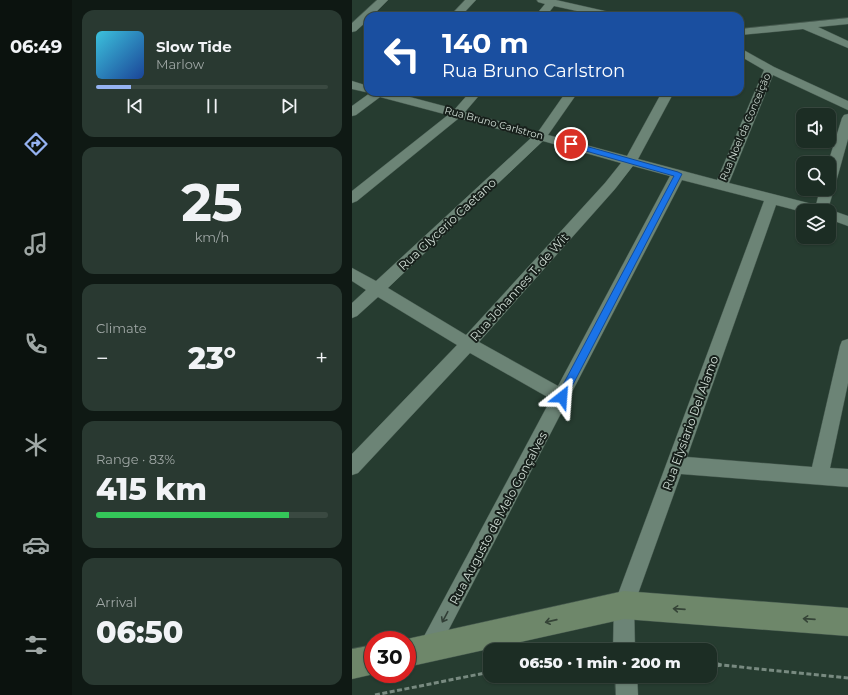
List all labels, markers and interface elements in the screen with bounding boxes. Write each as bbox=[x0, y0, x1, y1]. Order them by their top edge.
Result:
text: 140 m bbox=[442, 26, 529, 60]
icon: left bbox=[376, 28, 428, 80]
text: 06:49 bbox=[10, 36, 62, 58]
text: Slow Tide bbox=[156, 37, 232, 56]
text: Marlow bbox=[156, 56, 204, 72]
text: Rua Bruno Carlstron bbox=[442, 60, 625, 82]
street label: Rua Noel da Conceição bbox=[716, 71, 774, 183]
icon: previous bbox=[124, 95, 146, 117]
icon: pause bbox=[201, 95, 223, 117]
icon: next bbox=[278, 95, 300, 117]
street label: Rua Bruno Carlstron bbox=[443, 104, 545, 142]
map controls bbox=[796, 108, 836, 244]
button: sound bbox=[796, 108, 836, 148]
pin bbox=[554, 127, 588, 161]
icon: directions bbox=[22, 130, 50, 158]
icon: arrive bbox=[560, 133, 582, 155]
button: search bbox=[796, 156, 836, 196]
text: 25 bbox=[181, 171, 243, 234]
street label: Rua Glycerio Caetano bbox=[395, 175, 499, 273]
button: layers bbox=[796, 204, 836, 244]
text: km/h bbox=[195, 229, 229, 245]
icon: music bbox=[22, 230, 50, 258]
street label: Rua Johannes T. de Wit bbox=[467, 230, 572, 344]
text: Climate bbox=[96, 320, 147, 336]
icon: phone bbox=[22, 330, 50, 358]
text: 23° bbox=[188, 340, 236, 377]
text: − bbox=[96, 345, 109, 372]
text: + bbox=[315, 345, 328, 372]
street label: Rua Elysiario Del Alamo bbox=[659, 354, 721, 492]
position arrow bbox=[541, 376, 583, 418]
street label: Rua Augusto de Melo Gonçalves bbox=[446, 429, 550, 607]
icon: climate bbox=[22, 431, 50, 459]
text: Range · 83% bbox=[96, 451, 175, 467]
text: 415 km bbox=[96, 471, 207, 508]
icon: car bbox=[22, 531, 50, 559]
text: Arrival bbox=[96, 594, 137, 610]
one-way arrow bbox=[673, 606, 686, 613]
one-way arrow bbox=[441, 611, 448, 623]
text: 06:50 bbox=[96, 614, 183, 651]
one-way arrow bbox=[803, 615, 816, 622]
one-way arrow bbox=[545, 618, 558, 626]
icon: filters bbox=[22, 631, 50, 659]
speed limit sign: 30 bbox=[364, 631, 416, 683]
text: 06:50 · 1 min · 200 m bbox=[519, 653, 681, 672]

